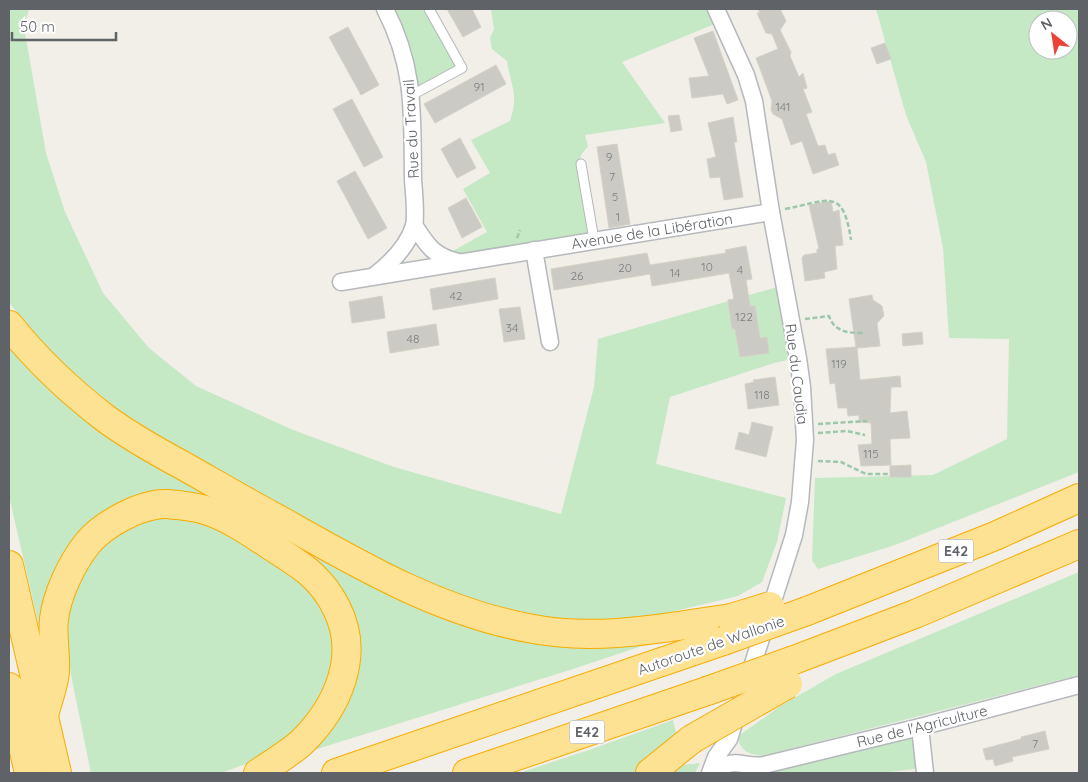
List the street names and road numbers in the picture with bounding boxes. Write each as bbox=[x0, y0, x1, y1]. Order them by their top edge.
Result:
street label: Rue du Travail bbox=[399, 79, 423, 179]
street label: Avenue de la Libération bbox=[570, 209, 734, 253]
street label: Rue du Caudia bbox=[781, 322, 813, 426]
road number: E42 bbox=[938, 540, 974, 562]
street label: Autoroute de Wallonie bbox=[635, 611, 787, 679]
street label: Rue de l'Agriculture bbox=[855, 701, 989, 751]
road number: E42 bbox=[570, 720, 604, 744]

